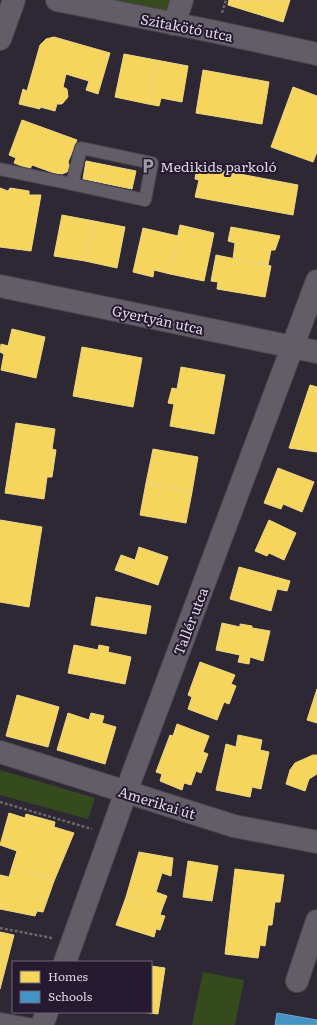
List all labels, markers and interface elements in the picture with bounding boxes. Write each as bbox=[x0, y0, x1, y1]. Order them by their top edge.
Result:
street label: Szitakötő utca bbox=[139, 8, 236, 46]
place label: Medikids parkoló bbox=[160, 156, 277, 176]
parking icon: Medikids parkoló bbox=[139, 157, 157, 175]
street label: Gyertyán utca bbox=[110, 300, 206, 339]
street label: Tallér utca bbox=[168, 584, 212, 658]
street label: Amerikai út bbox=[116, 781, 198, 823]
legend bbox=[12, 961, 152, 1013]
text: Homes bbox=[48, 967, 88, 985]
text: Schools bbox=[48, 987, 93, 1005]

